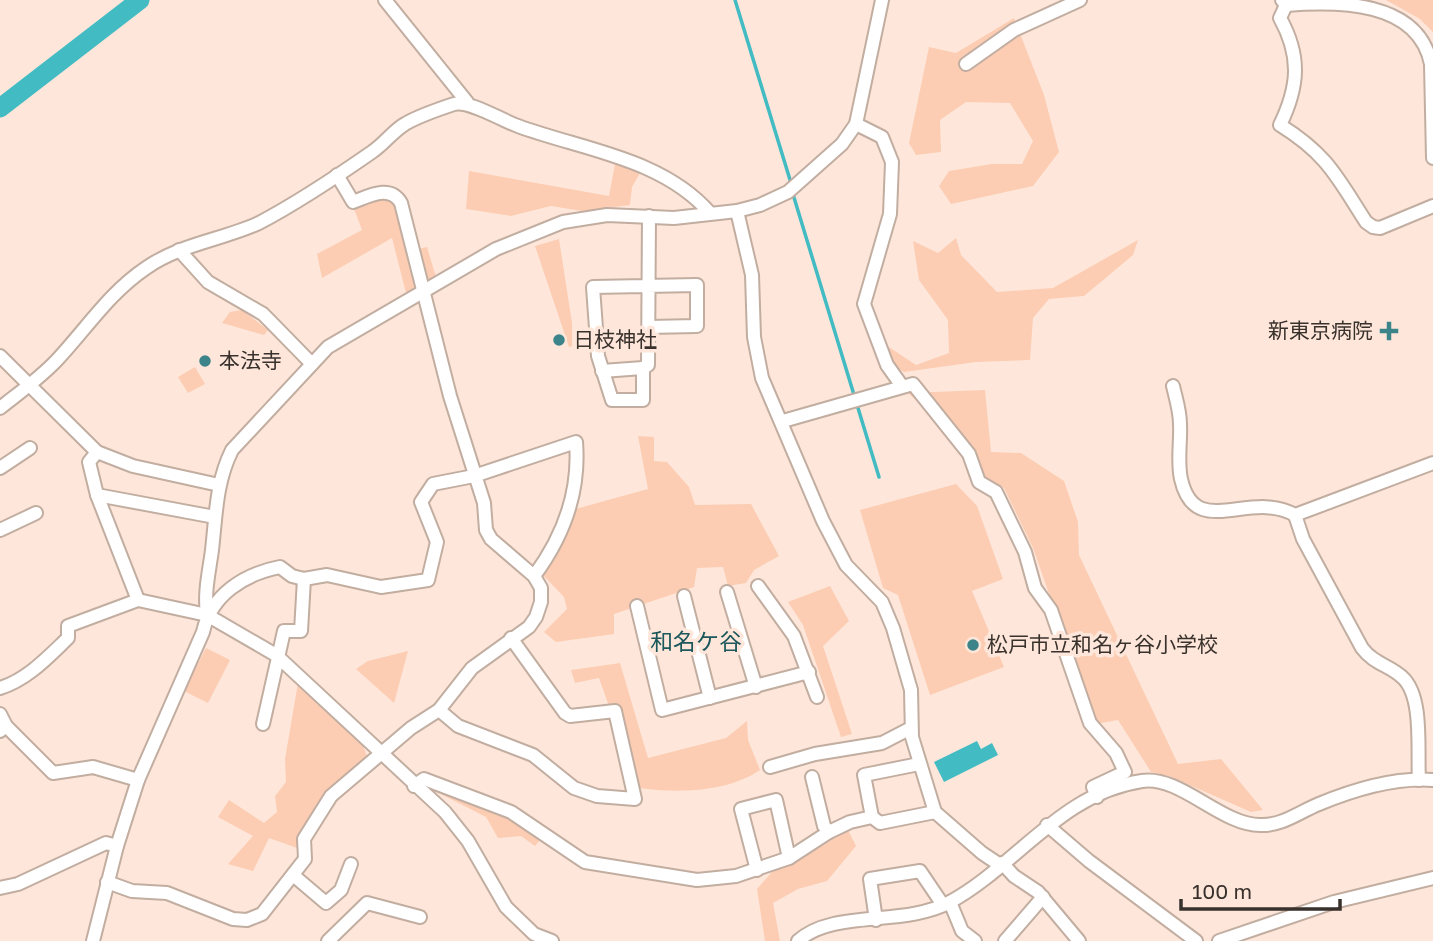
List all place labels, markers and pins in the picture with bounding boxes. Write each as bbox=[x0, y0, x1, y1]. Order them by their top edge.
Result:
place label: 新東京病院 bbox=[1268, 317, 1373, 343]
marker: 新東京病院 bbox=[1379, 321, 1399, 341]
place label: 日枝神社 bbox=[573, 326, 657, 352]
marker: 日枝神社 bbox=[551, 332, 567, 348]
place label: 本法寺 bbox=[219, 347, 282, 373]
marker: 本法寺 bbox=[197, 353, 213, 369]
place label: 松戸市立和名ヶ谷小学校 bbox=[987, 631, 1218, 657]
marker: 松戸市立和名ヶ谷小学校 bbox=[965, 637, 981, 653]

